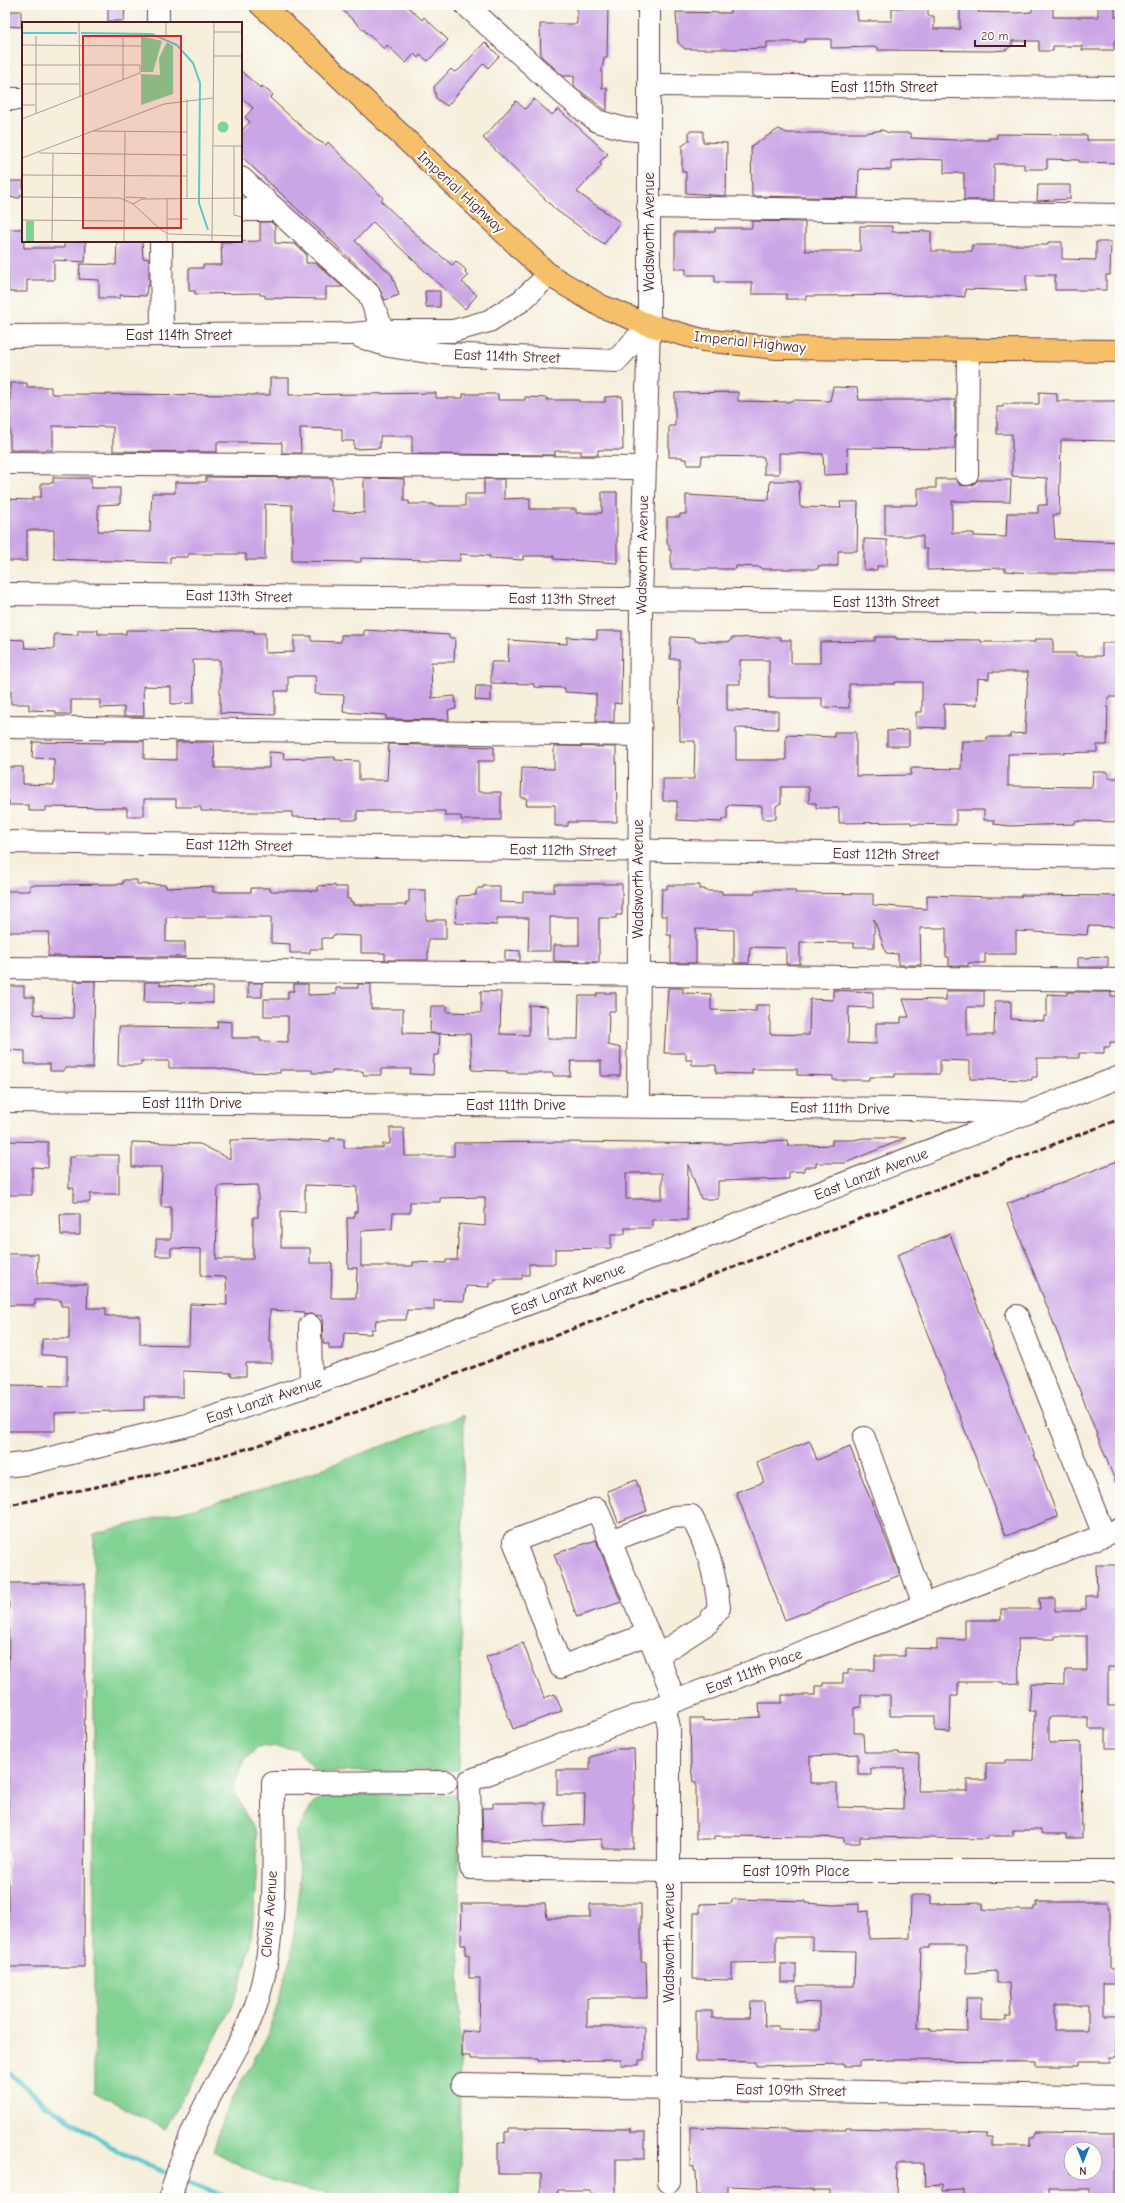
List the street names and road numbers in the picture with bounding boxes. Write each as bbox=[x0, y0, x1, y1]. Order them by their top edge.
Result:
street label: East 115th Street bbox=[830, 78, 938, 96]
street label: Imperial Highway bbox=[414, 147, 509, 237]
street label: Wadsworth Avenue bbox=[640, 172, 658, 292]
street label: East 114th Street bbox=[126, 326, 233, 344]
street label: Imperial Highway bbox=[693, 327, 807, 357]
street label: East 114th Street bbox=[454, 345, 561, 367]
street label: Wadsworth Avenue bbox=[632, 495, 652, 615]
street label: East 113th Street bbox=[185, 586, 293, 606]
street label: East 113th Street bbox=[508, 589, 616, 609]
street label: East 113th Street bbox=[833, 593, 940, 611]
street label: Wadsworth Avenue bbox=[629, 819, 647, 939]
street label: East 112th Street bbox=[185, 835, 293, 855]
street label: East 112th Street bbox=[509, 840, 617, 860]
street label: East 112th Street bbox=[832, 844, 940, 864]
street label: East 111th Drive bbox=[142, 1094, 242, 1112]
street label: East 111th Drive bbox=[466, 1096, 566, 1114]
street label: East 111th Drive bbox=[790, 1098, 891, 1118]
street label: East Lanzit Avenue bbox=[812, 1144, 931, 1204]
street label: East Lanzit Avenue bbox=[509, 1259, 628, 1319]
street label: East Lanzit Avenue bbox=[204, 1373, 325, 1427]
street label: East 111th Place bbox=[703, 1644, 805, 1698]
street label: East 109th Place bbox=[743, 1862, 850, 1880]
street label: Clovis Avenue bbox=[257, 1870, 281, 1958]
street label: Wadsworth Avenue bbox=[660, 1883, 678, 2003]
street label: East 109th Street bbox=[736, 2080, 847, 2100]

